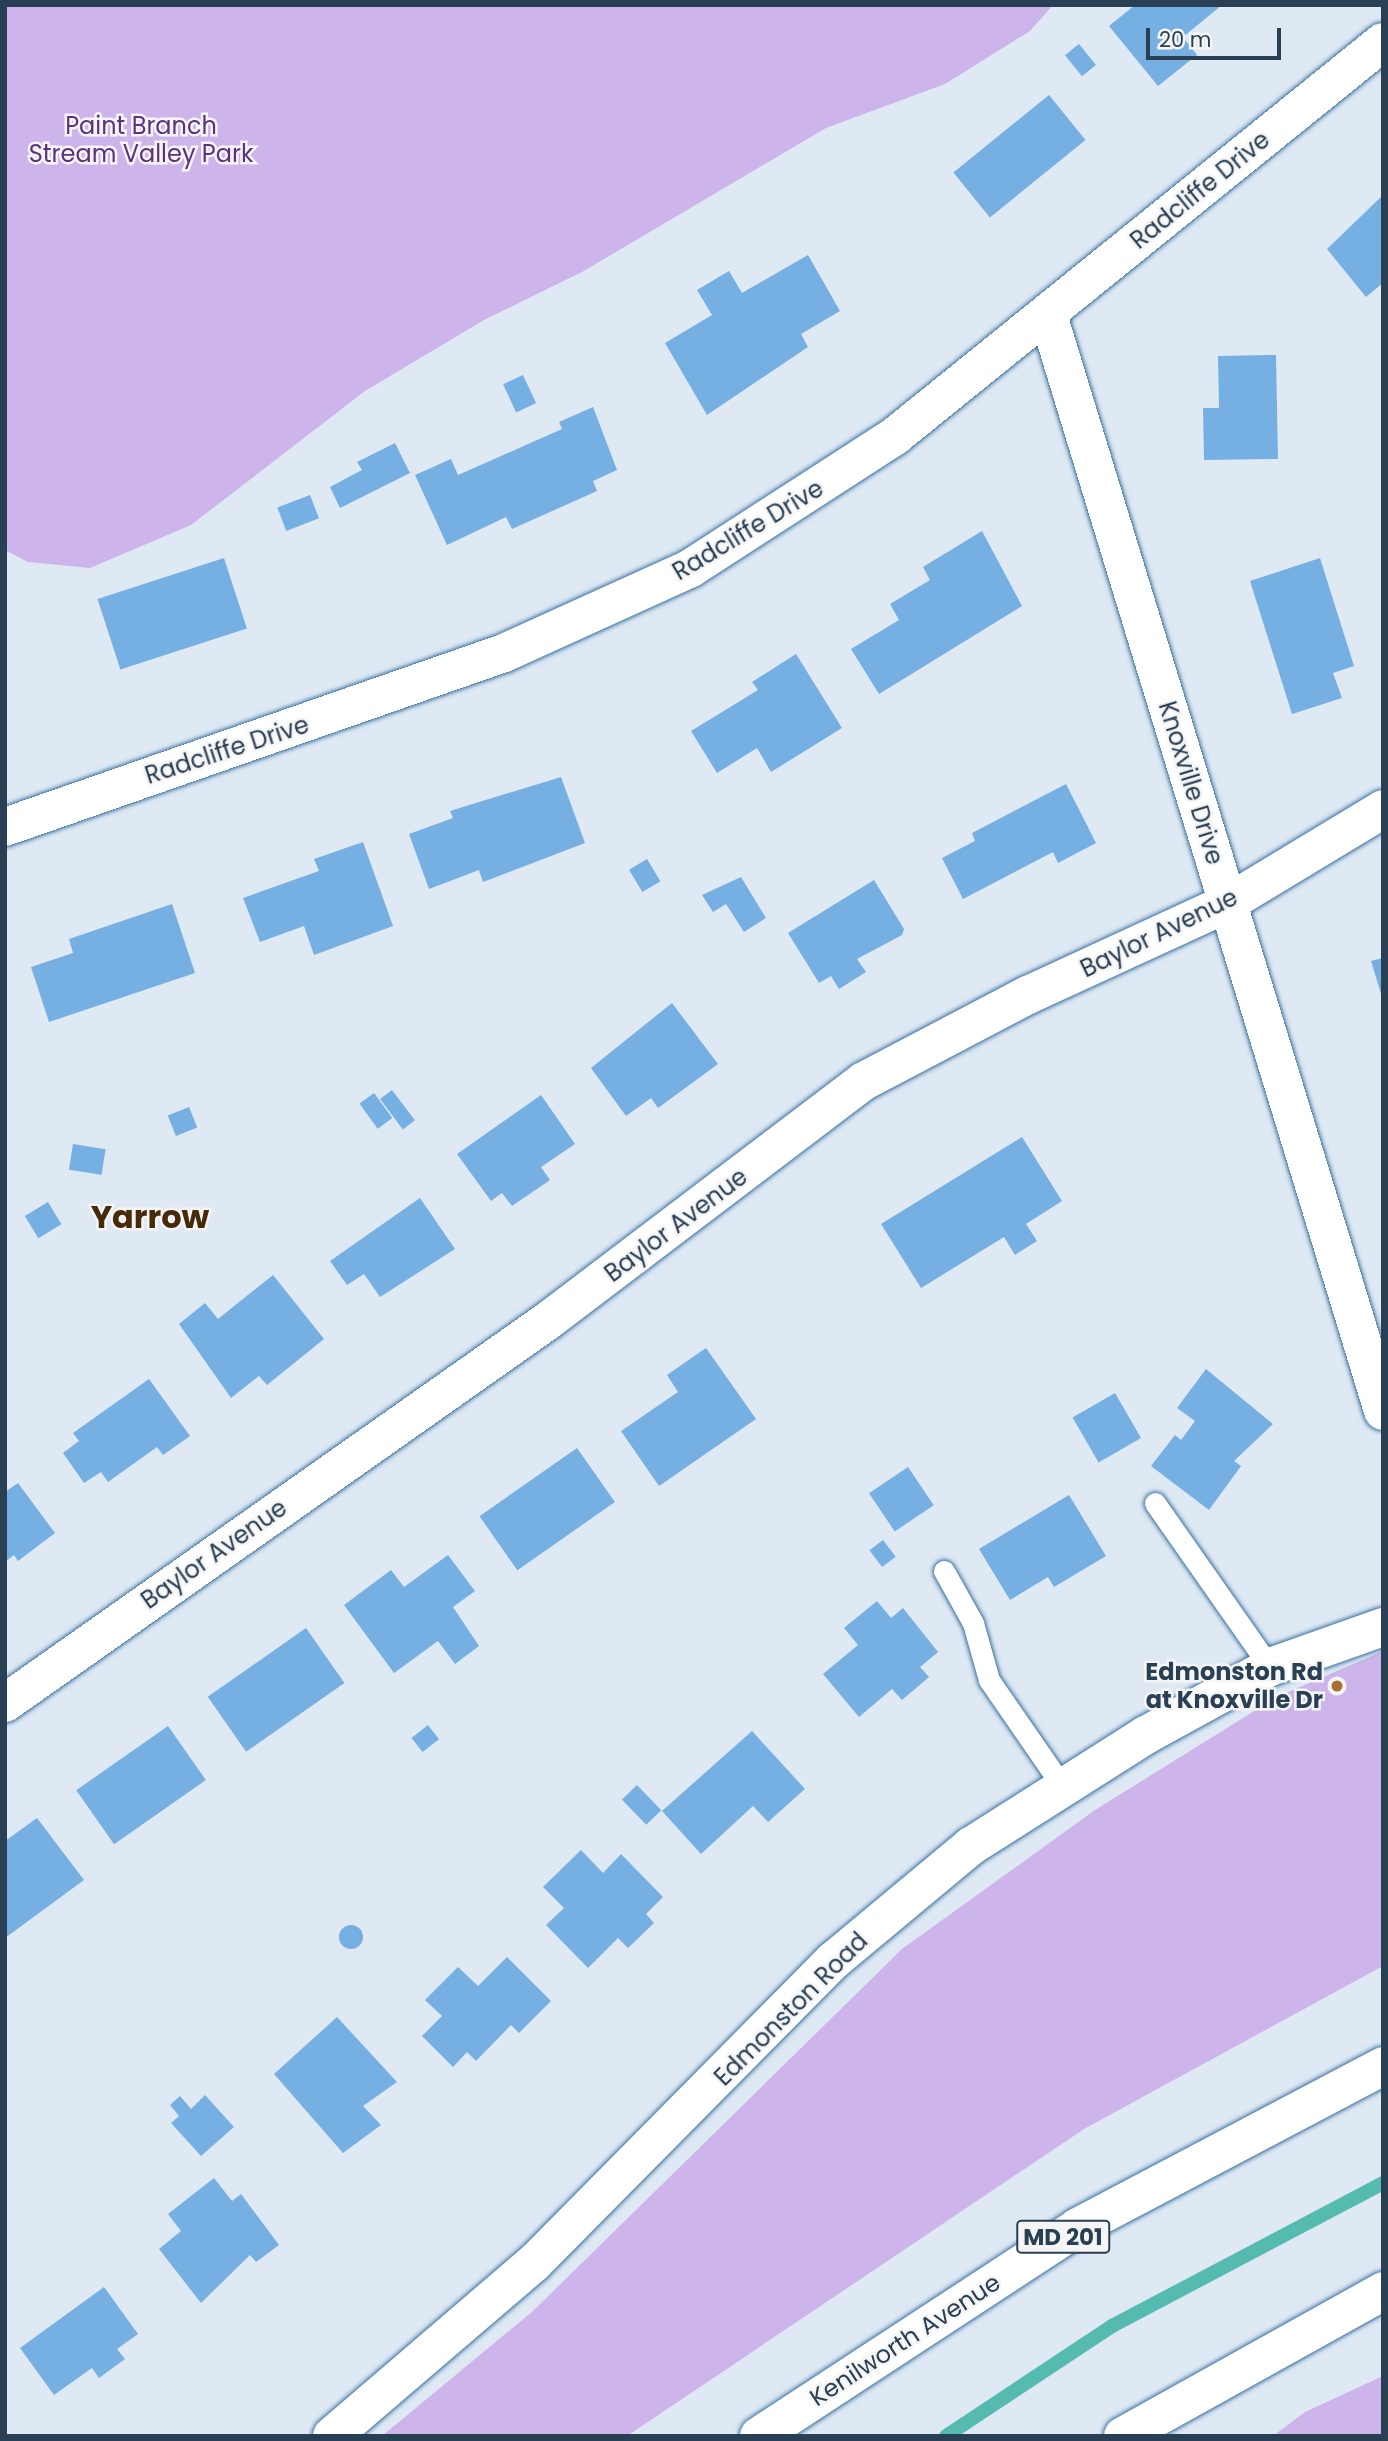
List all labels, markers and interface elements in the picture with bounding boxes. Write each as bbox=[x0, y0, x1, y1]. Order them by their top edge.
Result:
scale bar bbox=[1150, 14, 1285, 58]
text: 20 m bbox=[1159, 25, 1212, 54]
park label: Paint Branch Stream Valley Park bbox=[29, 112, 253, 168]
street label: Radcliffe Drive bbox=[1125, 125, 1275, 255]
street label: Radcliffe Drive bbox=[667, 474, 829, 586]
street label: Knoxville Drive bbox=[1152, 698, 1230, 868]
street label: Radcliffe Drive bbox=[141, 710, 313, 790]
street label: Baylor Avenue bbox=[1076, 883, 1242, 983]
street label: Baylor Avenue bbox=[599, 1162, 753, 1288]
district label: Yarrow bbox=[91, 1198, 209, 1236]
street label: Baylor Avenue bbox=[136, 1493, 292, 1615]
place label: Edmonston Rd at Knoxville Dr bbox=[1145, 1658, 1323, 1714]
marker: Edmonston Rd at Knoxville Dr bbox=[1329, 1678, 1345, 1694]
street label: Edmonston Road bbox=[708, 1926, 874, 2092]
road number: MD 201 bbox=[1016, 2218, 1110, 2256]
street label: Kenilworth Avenue bbox=[804, 2268, 1006, 2412]

